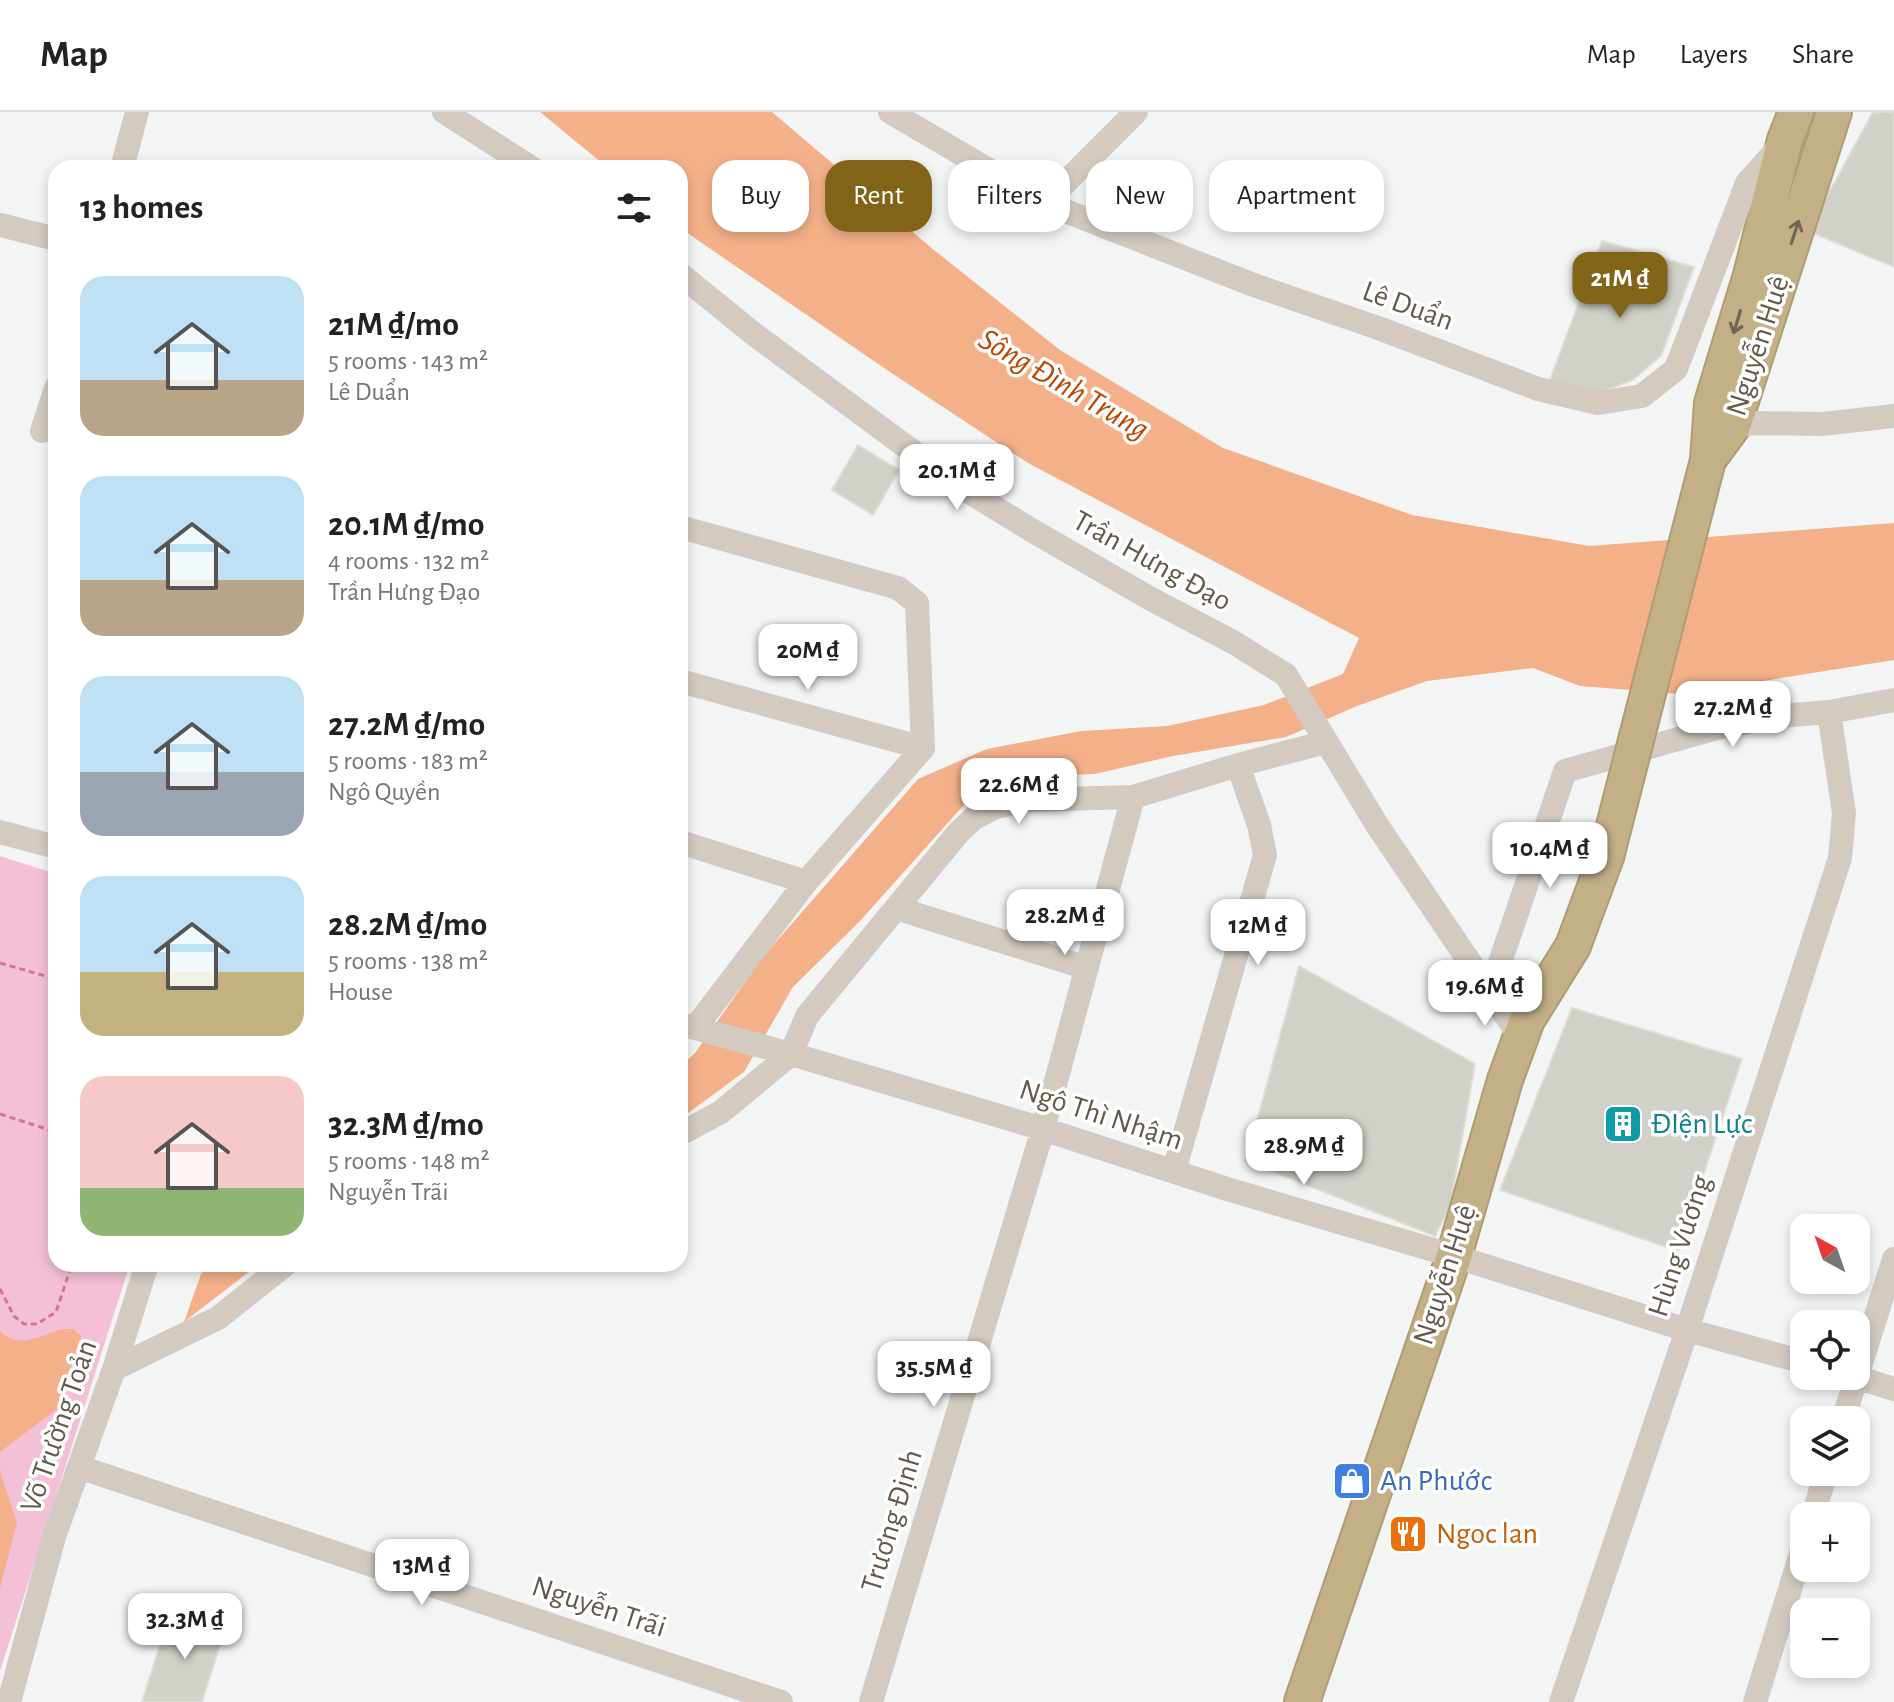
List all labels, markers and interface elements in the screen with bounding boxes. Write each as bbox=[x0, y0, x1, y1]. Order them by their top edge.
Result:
text: Map bbox=[40, 36, 108, 74]
text: Map bbox=[1587, 41, 1636, 69]
text: Layers bbox=[1680, 41, 1748, 69]
text: Share bbox=[1792, 41, 1854, 69]
chip: Buy bbox=[712, 160, 809, 232]
chip: Rent bbox=[825, 160, 932, 232]
chip: Filters bbox=[948, 160, 1070, 232]
chip: New bbox=[1086, 160, 1193, 232]
chip: Apartment bbox=[1209, 160, 1384, 232]
icon: filters bbox=[612, 186, 656, 230]
text: 13 homes bbox=[80, 191, 203, 225]
one-way arrow bbox=[1789, 220, 1803, 245]
pin: 21M ₫ bbox=[1564, 252, 1676, 320]
text: 21M ₫ bbox=[1591, 265, 1649, 291]
street label: Nguyễn Huệ bbox=[1720, 272, 1795, 420]
street label: Lê Duẩn bbox=[1358, 274, 1458, 336]
icon: home bbox=[144, 308, 240, 404]
text: 21M ₫/mo bbox=[328, 308, 459, 342]
one-way arrow bbox=[1729, 308, 1744, 334]
water label: Sông Đình Trung bbox=[974, 323, 1154, 445]
text: 5 rooms · 143 m² bbox=[328, 348, 488, 374]
text: Lê Duẩn bbox=[328, 379, 410, 405]
pin: 20.1M ₫ bbox=[883, 444, 1031, 512]
text: 20.1M ₫ bbox=[918, 457, 996, 483]
street label: Trần Hưng Đạo bbox=[1068, 505, 1236, 617]
icon: home bbox=[144, 508, 240, 604]
text: 20.1M ₫/mo bbox=[328, 508, 484, 542]
text: 4 rooms · 132 m² bbox=[328, 548, 489, 574]
text: Trần Hưng Đạo bbox=[328, 579, 480, 605]
pin: 20M ₫ bbox=[752, 624, 864, 692]
text: 20M ₫ bbox=[776, 637, 840, 663]
pin: 27.2M ₫ bbox=[1659, 681, 1807, 749]
text: 27.2M ₫ bbox=[1693, 694, 1773, 720]
icon: home bbox=[144, 708, 240, 804]
text: 27.2M ₫/mo bbox=[328, 708, 485, 742]
text: 5 rooms · 183 m² bbox=[328, 748, 488, 774]
pin: 22.6M ₫ bbox=[945, 758, 1093, 826]
text: 22.6M ₫ bbox=[979, 771, 1059, 797]
text: Ngô Quyền bbox=[328, 779, 441, 805]
pin: 10.4M ₫ bbox=[1476, 822, 1624, 890]
text: 10.4M ₫ bbox=[1510, 835, 1590, 861]
pin: 28.2M ₫ bbox=[991, 889, 1139, 957]
pin: 12M ₫ bbox=[1202, 899, 1314, 967]
text: 28.2M ₫ bbox=[1025, 902, 1105, 928]
icon: home bbox=[144, 908, 240, 1004]
text: 28.2M ₫/mo bbox=[328, 908, 487, 942]
text: 12M ₫ bbox=[1229, 912, 1287, 938]
text: 5 rooms · 138 m² bbox=[328, 948, 488, 974]
pin: 19.6M ₫ bbox=[1411, 960, 1559, 1028]
text: 19.6M ₫ bbox=[1446, 973, 1524, 999]
text: House bbox=[328, 979, 393, 1005]
street label: Ngô Thì Nhậm bbox=[1016, 1074, 1186, 1156]
building icon: ĐIện Lực bbox=[1602, 1103, 1644, 1145]
icon: home bbox=[144, 1108, 240, 1204]
text: 32.3M ₫/mo bbox=[328, 1108, 484, 1142]
place label: ĐIện Lực bbox=[1651, 1109, 1753, 1139]
pin: 28.9M ₫ bbox=[1230, 1119, 1378, 1187]
text: 28.9M ₫ bbox=[1264, 1132, 1344, 1158]
text: 5 rooms · 148 m² bbox=[328, 1148, 490, 1174]
street label: Hùng Vương bbox=[1643, 1171, 1717, 1321]
text: Nguyễn Trãi bbox=[328, 1179, 449, 1205]
street label: Nguyễn Huệ bbox=[1407, 1201, 1482, 1349]
north arrow bbox=[1790, 1214, 1870, 1294]
map controls bbox=[1790, 1214, 1870, 1678]
button: locate bbox=[1790, 1310, 1870, 1390]
street label: Võ Trường Toản bbox=[16, 1336, 102, 1516]
pin: 35.5M ₫ bbox=[860, 1341, 1008, 1409]
text: 35.5M ₫ bbox=[896, 1354, 972, 1380]
button: layers bbox=[1790, 1406, 1870, 1486]
street label: Trương Định bbox=[856, 1446, 928, 1596]
shop icon: An Phước bbox=[1331, 1460, 1373, 1502]
place label: An Phước bbox=[1380, 1466, 1492, 1496]
button: + bbox=[1790, 1502, 1870, 1582]
restaurant icon: Ngoc lan bbox=[1387, 1513, 1429, 1555]
place label: Ngoc lan bbox=[1436, 1519, 1538, 1549]
pin: 13M ₫ bbox=[366, 1539, 478, 1607]
text: 13M ₫ bbox=[393, 1552, 451, 1578]
street label: Nguyễn Trãi bbox=[528, 1570, 670, 1643]
pin: 32.3M ₫ bbox=[111, 1593, 259, 1661]
button: − bbox=[1790, 1598, 1870, 1678]
text: 32.3M ₫ bbox=[146, 1606, 224, 1632]

